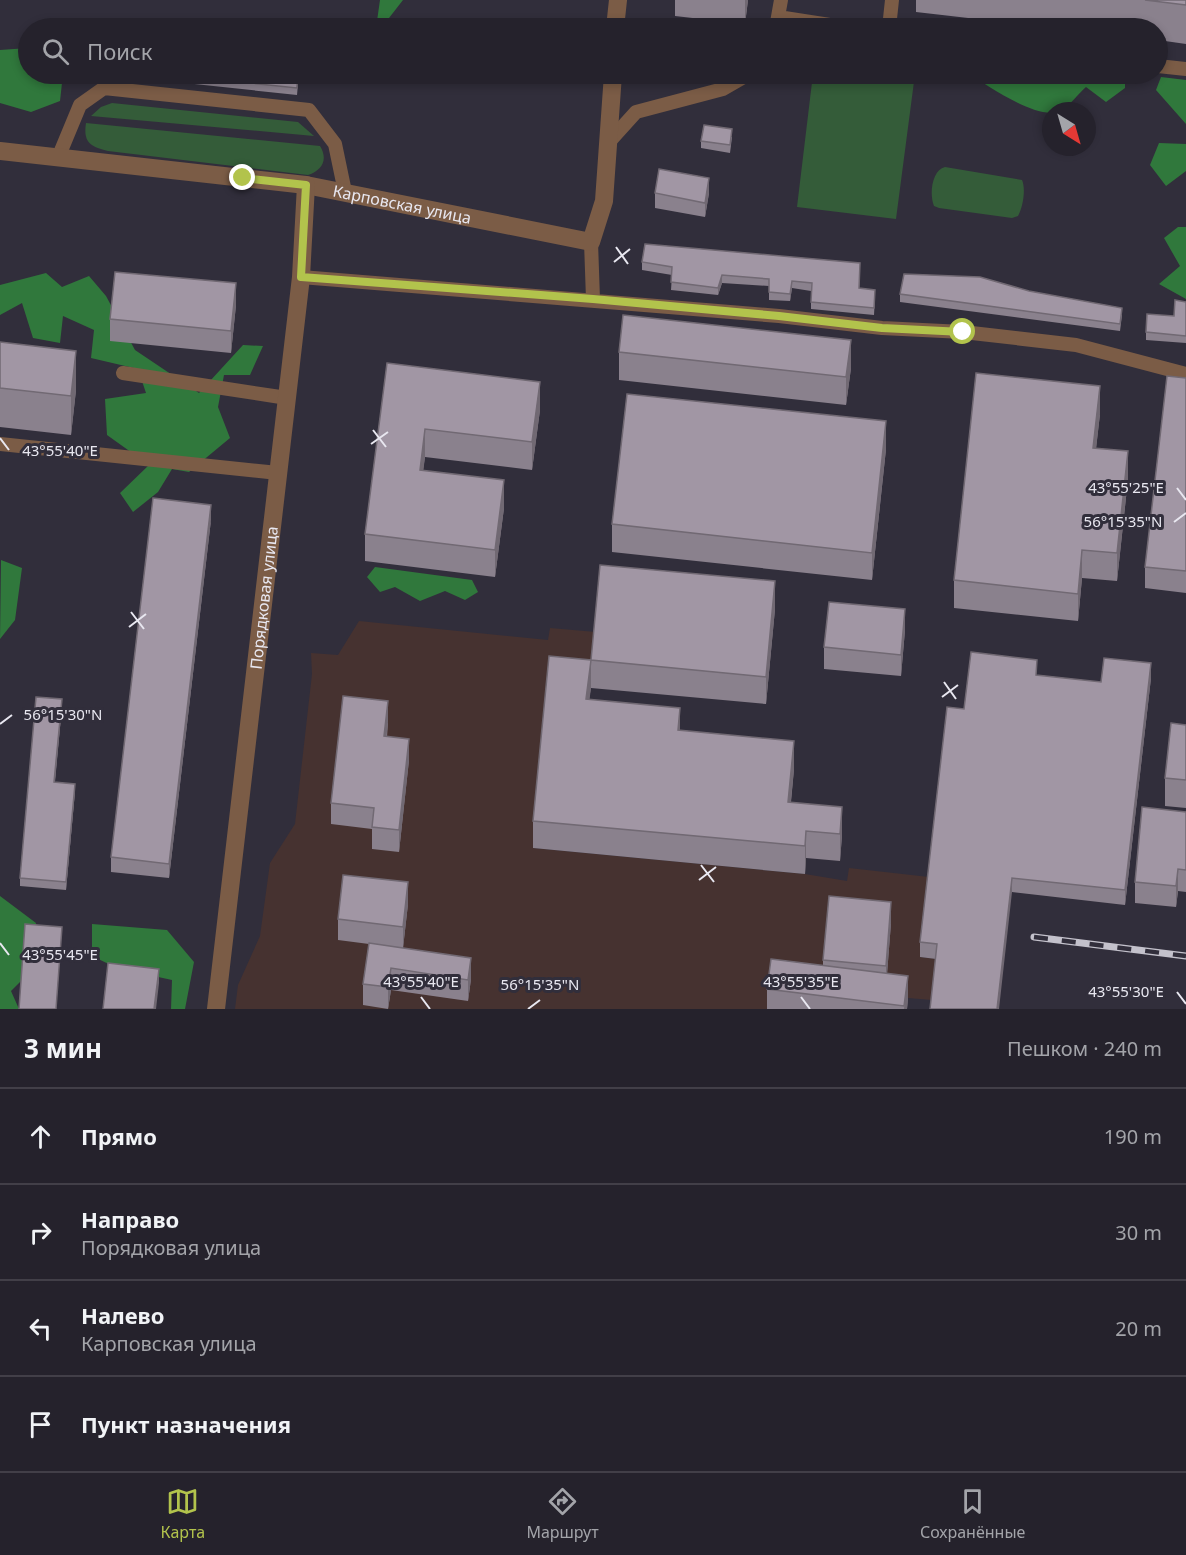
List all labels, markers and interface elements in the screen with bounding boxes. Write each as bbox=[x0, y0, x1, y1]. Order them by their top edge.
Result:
search box bbox=[18, 18, 1168, 84]
icon: search bbox=[39, 35, 72, 68]
text: Поиск bbox=[87, 36, 152, 66]
north arrow bbox=[1042, 102, 1096, 156]
route end bbox=[229, 164, 255, 190]
street label: Карповская улица bbox=[331, 180, 473, 229]
route start bbox=[949, 318, 975, 344]
text: 43°55'40"E bbox=[22, 440, 98, 460]
text: 43°55'25"E bbox=[1088, 477, 1164, 497]
text: 56°15'35"N bbox=[1084, 511, 1162, 531]
street label: Порядковая улица bbox=[245, 525, 283, 671]
text: 56°15'30"N bbox=[24, 704, 102, 724]
text: 43°55'45"E bbox=[22, 944, 98, 964]
text: 43°55'40"E bbox=[383, 971, 459, 991]
text: 43°55'35"E bbox=[763, 971, 839, 991]
text: 56°15'35"N bbox=[501, 974, 579, 994]
text: 43°55'30"E bbox=[1088, 981, 1164, 1001]
text: 3 мин bbox=[24, 1030, 102, 1066]
text: Пешком · 240 m bbox=[1007, 1035, 1162, 1062]
icon: ahead bbox=[24, 1120, 57, 1153]
text: Прямо bbox=[81, 1121, 157, 1151]
text: 190 m bbox=[1104, 1123, 1162, 1150]
text: Направо bbox=[81, 1204, 179, 1234]
icon: right bbox=[24, 1216, 57, 1249]
text: 30 m bbox=[1115, 1219, 1162, 1246]
text: Порядковая улица bbox=[81, 1234, 261, 1261]
text: Налево bbox=[81, 1300, 164, 1330]
icon: left bbox=[24, 1312, 57, 1345]
text: 20 m bbox=[1115, 1315, 1162, 1342]
text: Карповская улица bbox=[81, 1330, 257, 1357]
icon: arrive bbox=[24, 1408, 57, 1441]
text: Пункт назначения bbox=[81, 1409, 291, 1439]
tab: Карта bbox=[161, 1485, 205, 1543]
tab: Маршрут bbox=[526, 1485, 599, 1543]
tab: Сохранённые bbox=[920, 1485, 1025, 1543]

